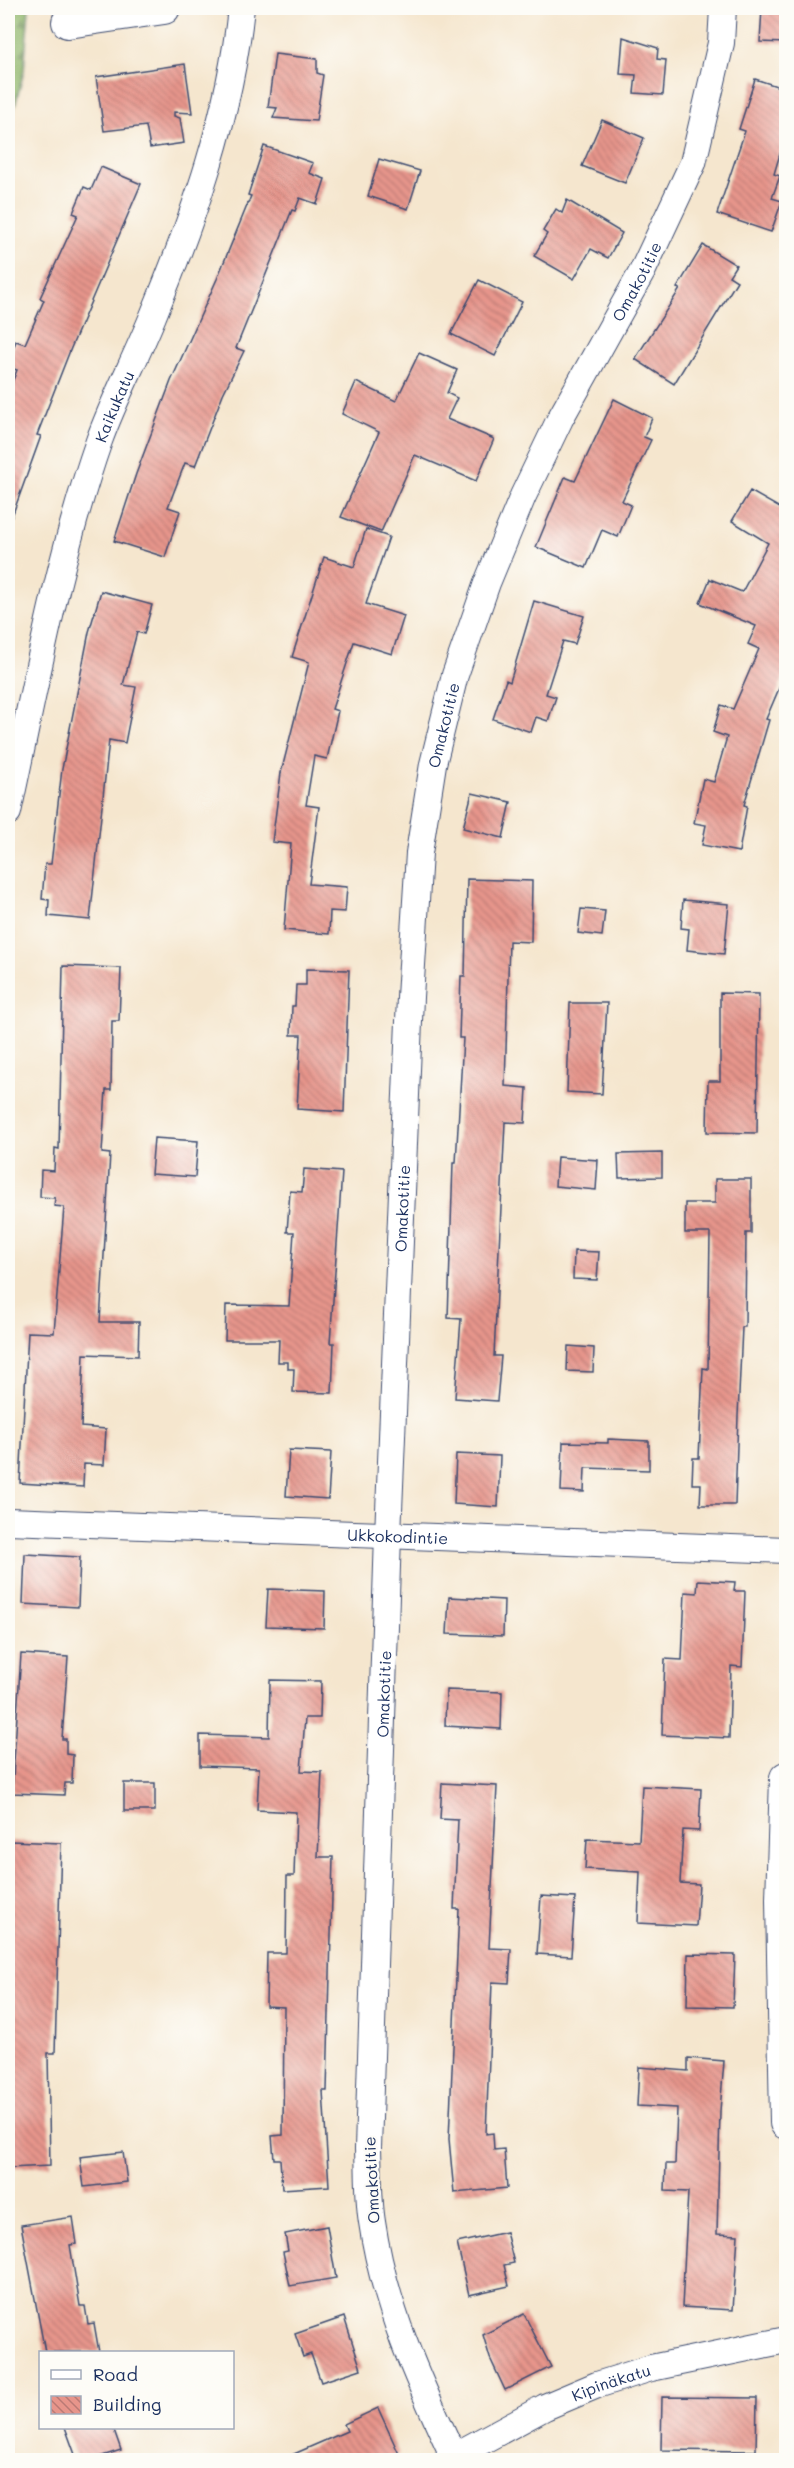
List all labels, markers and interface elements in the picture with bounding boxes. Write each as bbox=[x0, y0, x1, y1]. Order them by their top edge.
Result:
street label: Omakotitie bbox=[606, 238, 665, 325]
street label: Kaikukatu bbox=[89, 367, 138, 445]
street label: Omakotitie bbox=[422, 680, 463, 770]
street label: Omakotitie bbox=[389, 1164, 414, 1252]
street label: Ukkokodintie bbox=[347, 1523, 449, 1548]
street label: Omakotitie bbox=[371, 1650, 395, 1738]
street label: Omakotitie bbox=[358, 2136, 384, 2224]
legend bbox=[39, 2351, 234, 2429]
street label: Kipinäkatu bbox=[568, 2358, 653, 2405]
text: Road bbox=[93, 2362, 138, 2386]
text: Building bbox=[93, 2392, 161, 2416]

